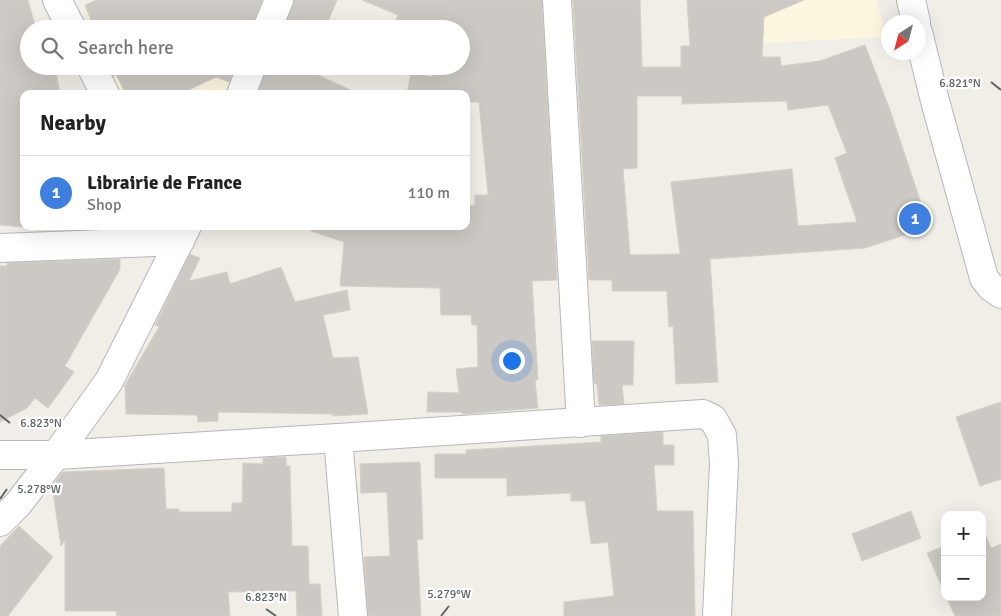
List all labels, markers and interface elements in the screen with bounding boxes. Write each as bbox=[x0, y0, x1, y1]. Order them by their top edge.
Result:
north arrow bbox=[881, 15, 926, 60]
search box bbox=[20, 20, 470, 75]
icon: search bbox=[38, 34, 66, 62]
text: Search here bbox=[78, 36, 174, 60]
text: 6.821°N bbox=[939, 76, 981, 91]
text: Nearby bbox=[40, 110, 106, 136]
text: Librairie de France bbox=[87, 171, 242, 195]
text: 1 bbox=[52, 183, 60, 203]
text: 110 m bbox=[408, 183, 450, 203]
text: Shop bbox=[87, 195, 121, 215]
pin: 1 bbox=[899, 200, 931, 238]
your location bbox=[499, 348, 525, 374]
text: 6.823°N bbox=[20, 416, 62, 431]
text: 5.278°W bbox=[17, 482, 61, 497]
map controls bbox=[941, 511, 986, 601]
button: + bbox=[941, 511, 986, 556]
button: − bbox=[941, 556, 986, 601]
text: 5.279°W bbox=[427, 587, 471, 602]
text: 6.823°N bbox=[245, 590, 287, 605]

